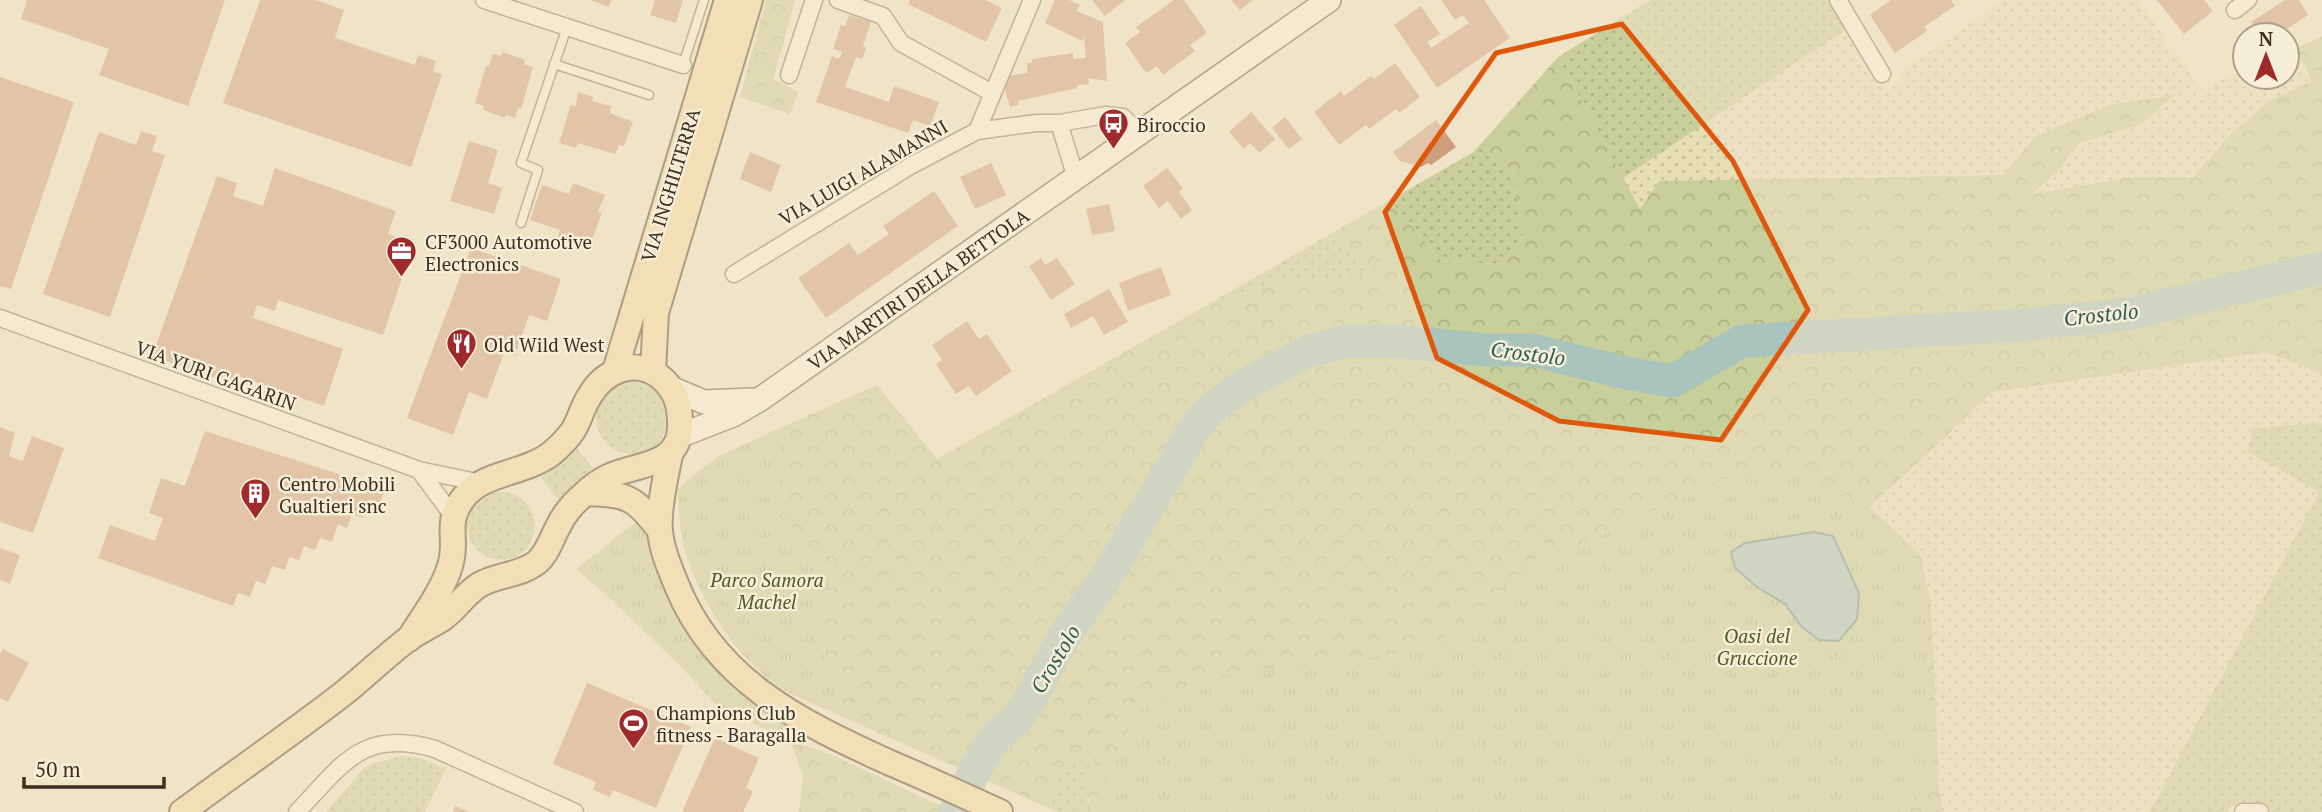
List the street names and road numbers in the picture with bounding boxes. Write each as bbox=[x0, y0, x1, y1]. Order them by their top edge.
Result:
street label: VIA INGHILTERRA bbox=[635, 105, 705, 265]
street label: VIA LUIGI ALAMANNI bbox=[774, 113, 952, 231]
street label: VIA MARTIRI DELLA BETTOLA bbox=[802, 203, 1034, 375]
street label: VIA YURI GAGARIN bbox=[132, 334, 300, 416]

